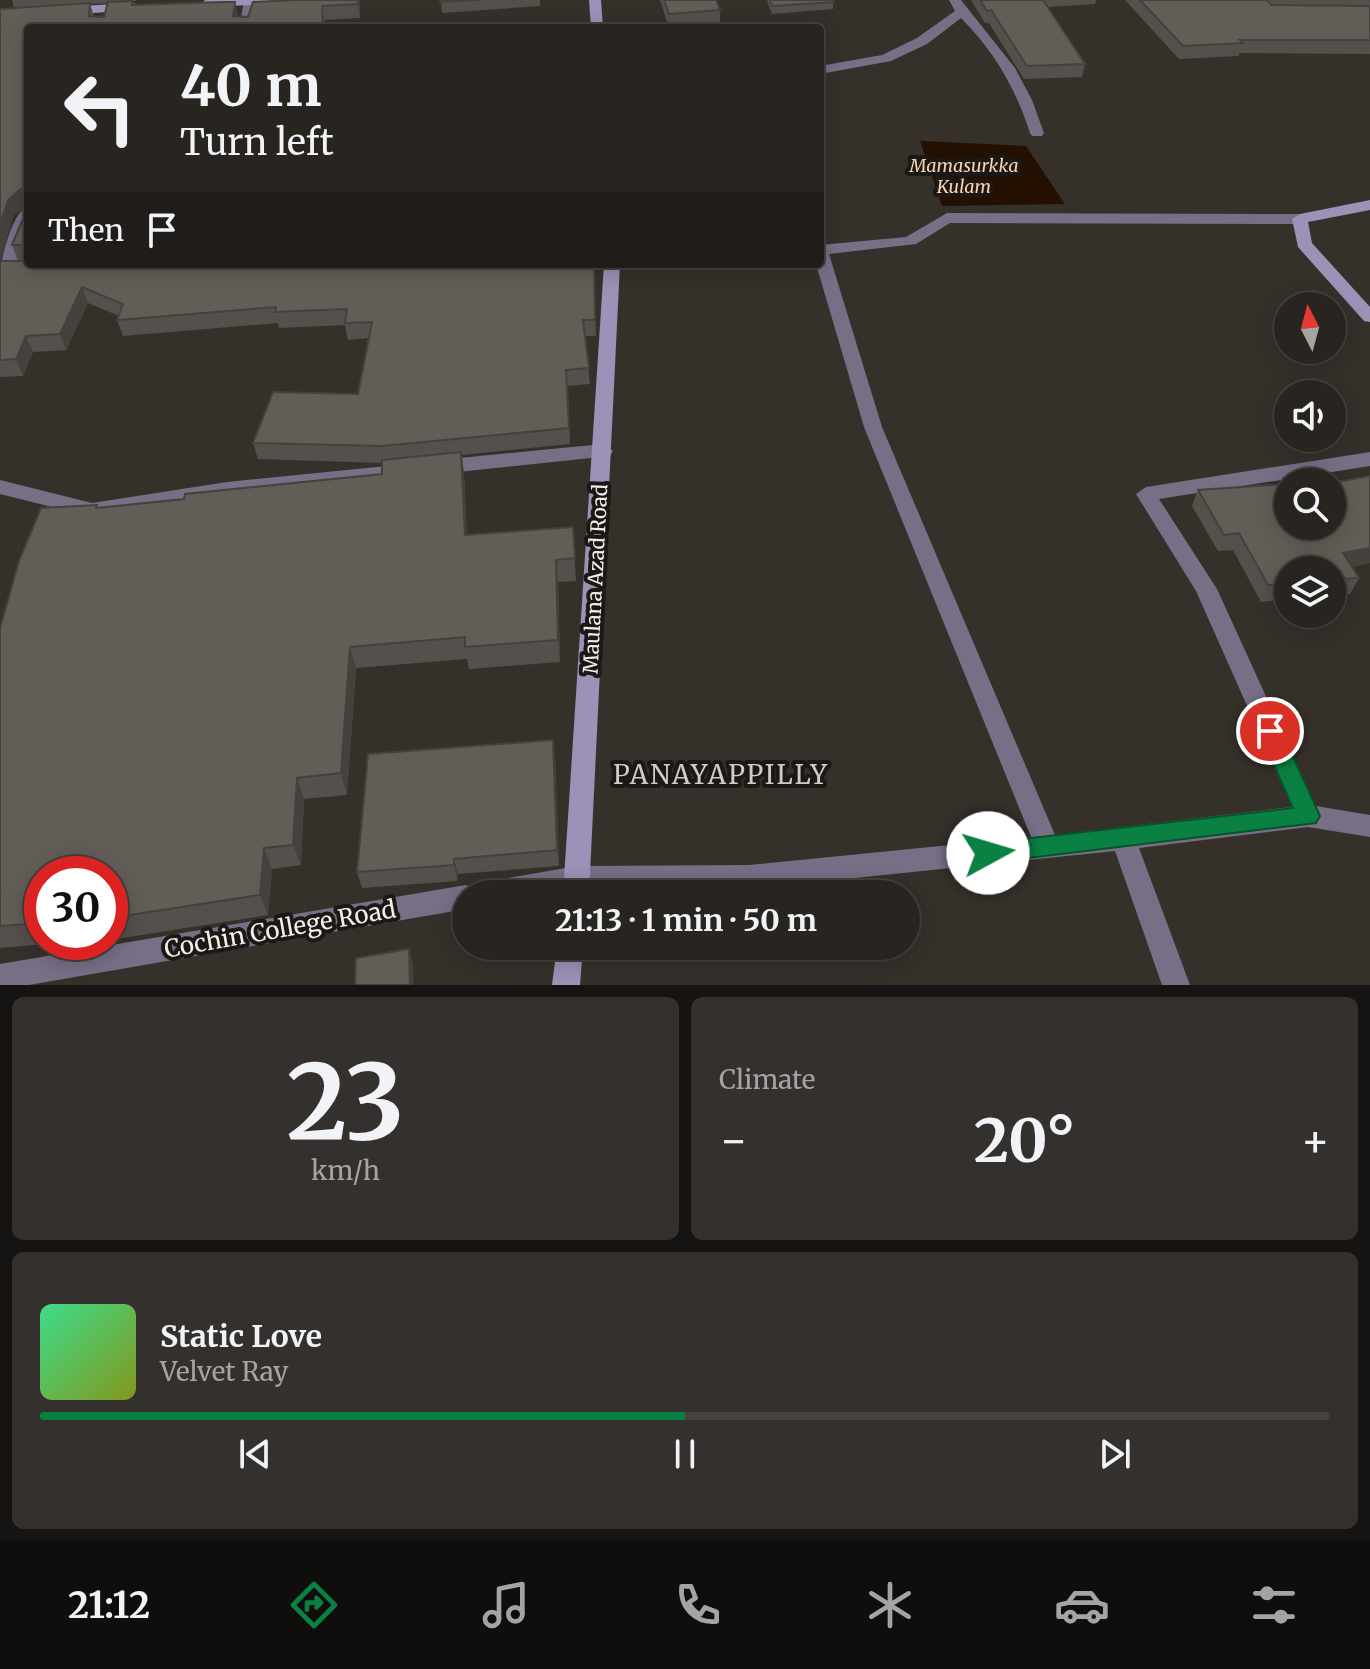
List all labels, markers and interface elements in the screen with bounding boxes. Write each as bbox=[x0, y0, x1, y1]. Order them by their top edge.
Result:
text: 40 m bbox=[180, 51, 322, 121]
icon: left bbox=[48, 56, 152, 160]
text: Turn left bbox=[180, 120, 334, 165]
water label: Mamasurkka Kulam bbox=[909, 154, 1018, 198]
icon: arrive bbox=[140, 208, 184, 252]
text: Then bbox=[48, 211, 124, 249]
north arrow bbox=[1274, 292, 1346, 364]
map controls bbox=[1274, 292, 1346, 628]
button: sound bbox=[1274, 380, 1346, 452]
button: search bbox=[1274, 468, 1346, 540]
street label: Maulana Azad Road bbox=[578, 483, 612, 675]
button: layers bbox=[1274, 556, 1346, 628]
pin bbox=[1236, 697, 1304, 765]
icon: arrive bbox=[1248, 709, 1292, 753]
district label: PANAYAPPILLY bbox=[613, 758, 829, 791]
position arrow bbox=[946, 811, 1030, 895]
speed limit sign: 30 bbox=[24, 856, 128, 960]
street label: Cochin College Road bbox=[162, 893, 398, 965]
text: 21:13 · 1 min · 50 m bbox=[555, 901, 817, 939]
text: 23 bbox=[286, 1037, 405, 1167]
text: Climate bbox=[719, 1063, 815, 1096]
text: 20° bbox=[974, 1103, 1075, 1178]
text: − bbox=[719, 1113, 748, 1168]
text: + bbox=[1301, 1113, 1330, 1168]
text: km/h bbox=[311, 1154, 380, 1187]
text: Static Love bbox=[160, 1317, 322, 1355]
text: Velvet Ray bbox=[160, 1355, 288, 1388]
icon: previous bbox=[233, 1432, 277, 1476]
icon: pause bbox=[663, 1432, 707, 1476]
icon: next bbox=[1093, 1432, 1137, 1476]
icon: directions bbox=[286, 1577, 342, 1633]
icon: music bbox=[478, 1577, 534, 1633]
icon: phone bbox=[670, 1577, 726, 1633]
icon: climate bbox=[862, 1577, 918, 1633]
icon: car bbox=[1054, 1577, 1110, 1633]
icon: filters bbox=[1246, 1577, 1302, 1633]
text: 21:12 bbox=[68, 1583, 150, 1628]

